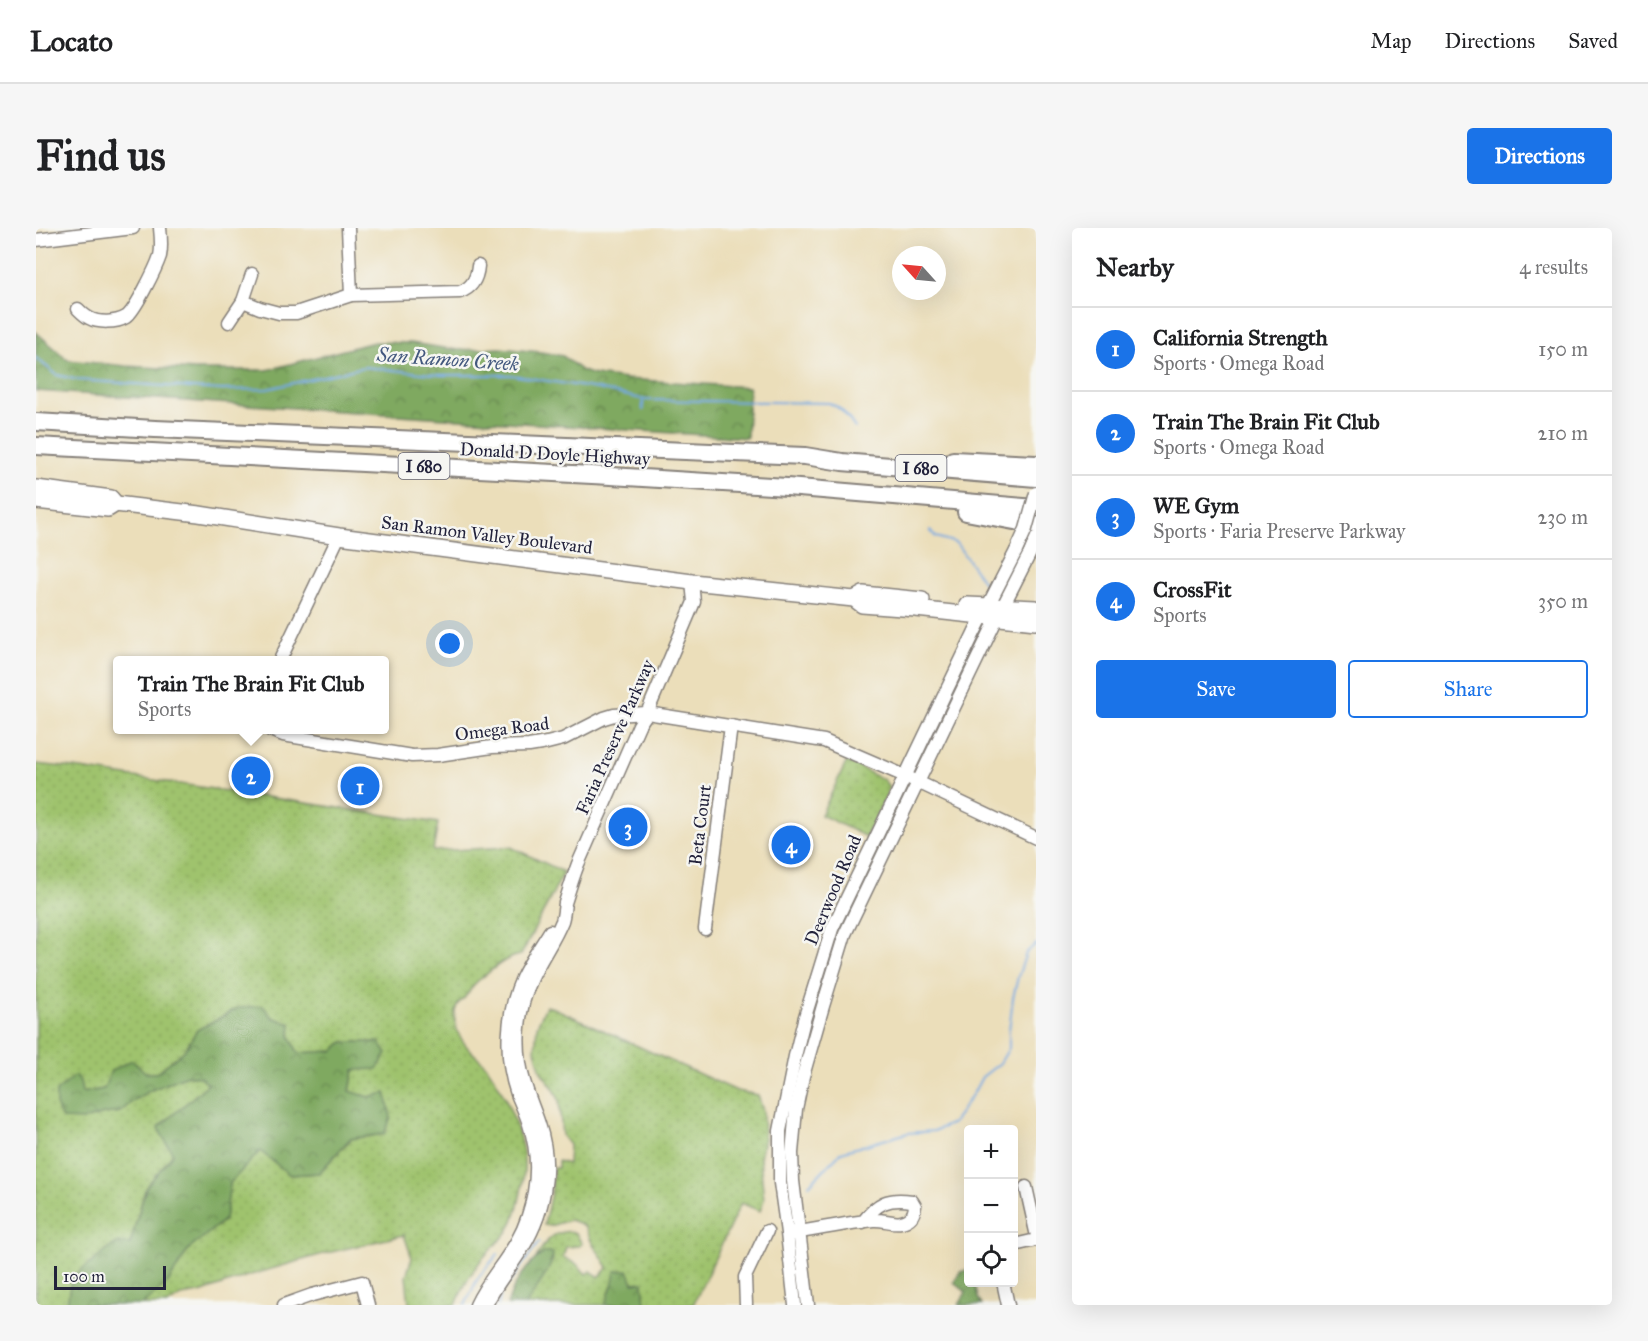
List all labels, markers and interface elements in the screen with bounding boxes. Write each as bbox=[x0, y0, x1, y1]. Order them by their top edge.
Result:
text: Locato bbox=[30, 24, 113, 59]
text: Map bbox=[1371, 28, 1412, 54]
text: Directions bbox=[1445, 28, 1535, 54]
text: Saved bbox=[1568, 28, 1618, 54]
button: Directions bbox=[1467, 128, 1612, 184]
text: Find us bbox=[36, 130, 166, 182]
north arrow bbox=[892, 246, 946, 300]
text: Nearby bbox=[1096, 251, 1174, 283]
text: 4 results bbox=[1519, 255, 1588, 279]
text: California Strength bbox=[1153, 324, 1328, 351]
text: 1 bbox=[1112, 337, 1119, 361]
text: 150 m bbox=[1538, 337, 1588, 361]
water label: San Ramon Creek bbox=[375, 342, 520, 376]
text: Sports · Omega Road bbox=[1153, 351, 1325, 375]
text: Train The Brain Fit Club bbox=[1153, 408, 1380, 435]
text: 2 bbox=[1111, 421, 1120, 445]
text: 210 m bbox=[1538, 421, 1588, 445]
text: Sports · Omega Road bbox=[1153, 435, 1325, 459]
street label: Donald D Doyle Highway bbox=[459, 438, 651, 471]
road number: I 680 bbox=[398, 453, 450, 479]
road number: I 680 bbox=[896, 455, 946, 481]
text: WE Gym bbox=[1153, 492, 1239, 519]
text: 3 bbox=[1112, 505, 1120, 529]
text: 230 m bbox=[1537, 505, 1588, 529]
street label: San Ramon Valley Boulevard bbox=[380, 511, 594, 559]
text: Sports · Faria Preserve Parkway bbox=[1153, 519, 1406, 543]
text: CrossFit bbox=[1153, 576, 1231, 603]
text: 4 bbox=[1110, 589, 1121, 613]
text: 350 m bbox=[1538, 589, 1588, 613]
text: Sports bbox=[1153, 603, 1207, 627]
your location bbox=[435, 629, 464, 658]
popup bbox=[113, 656, 389, 734]
street label: Faria Preserve Parkway bbox=[571, 656, 659, 818]
button: Save bbox=[1096, 660, 1336, 718]
button: Share bbox=[1348, 660, 1588, 718]
text: Train The Brain Fit Club bbox=[138, 670, 364, 697]
text: Sports bbox=[138, 697, 191, 721]
street label: Omega Road bbox=[454, 712, 550, 747]
pin: 2 bbox=[232, 754, 270, 798]
pin: 1 bbox=[340, 764, 380, 808]
street label: Beta Court bbox=[684, 783, 716, 867]
pin: 3 bbox=[608, 804, 648, 850]
pin: 4 bbox=[772, 822, 810, 868]
street label: Deerwood Road bbox=[800, 832, 866, 948]
map controls bbox=[964, 1125, 1018, 1287]
button: + bbox=[964, 1125, 1018, 1179]
button: − bbox=[964, 1179, 1018, 1233]
button: locate bbox=[964, 1233, 1018, 1287]
scale bar bbox=[54, 1263, 166, 1290]
text: 100 m bbox=[63, 1267, 105, 1286]

